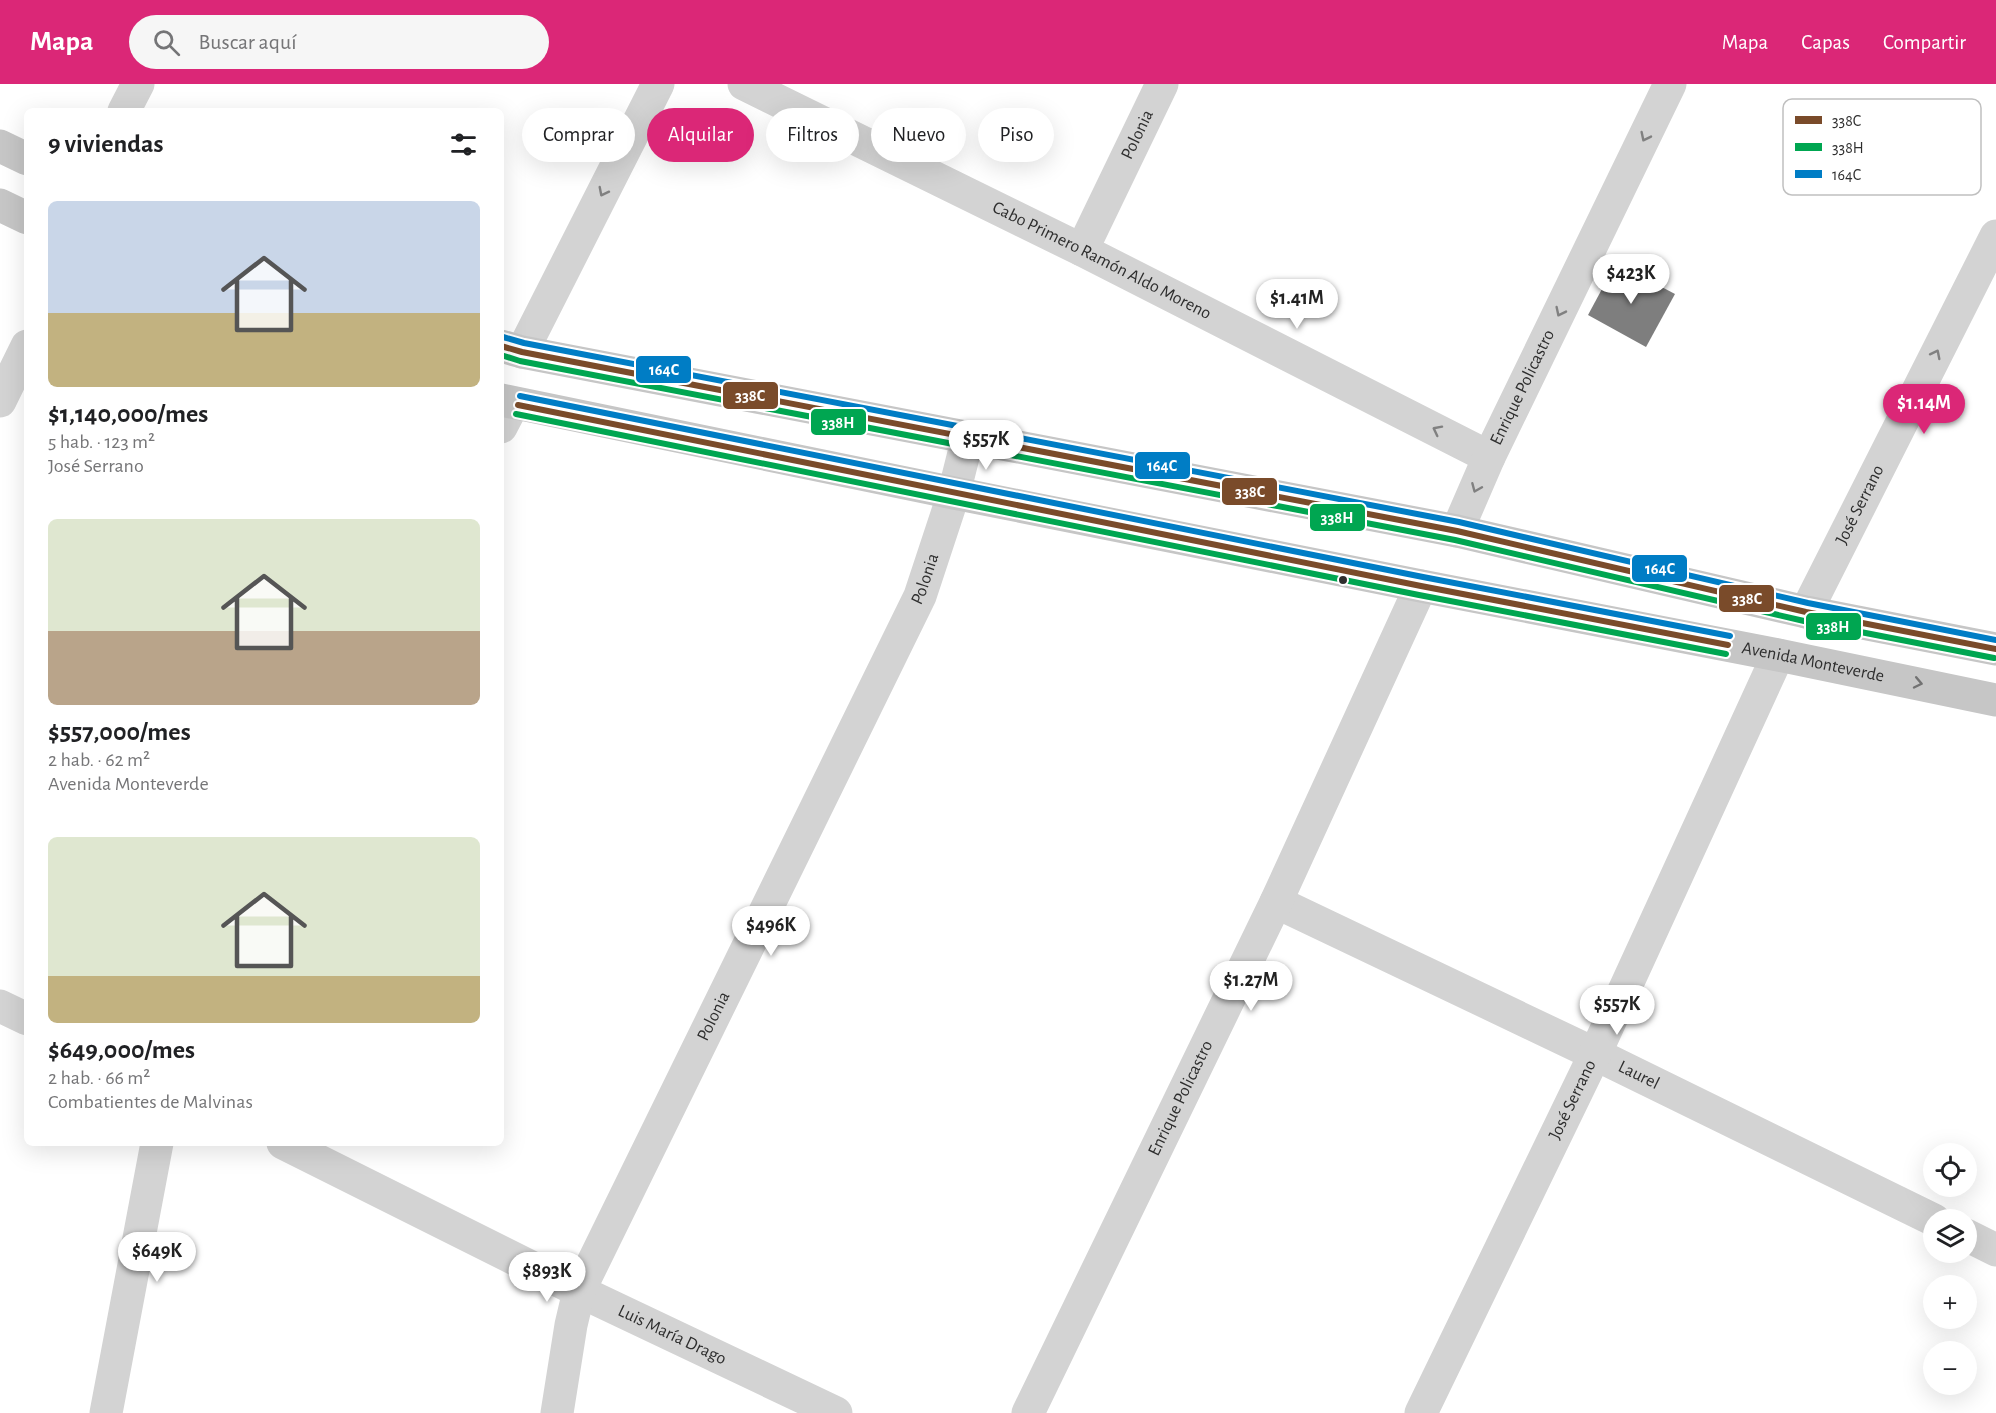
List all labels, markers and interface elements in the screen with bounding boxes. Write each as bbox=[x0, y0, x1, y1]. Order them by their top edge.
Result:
search box bbox=[129, 15, 549, 69]
icon: search bbox=[150, 26, 183, 59]
text: Mapa bbox=[30, 28, 93, 56]
text: Buscar aquí bbox=[198, 31, 297, 53]
text: Mapa bbox=[1722, 32, 1768, 53]
text: Capas bbox=[1801, 32, 1850, 53]
text: Compartir bbox=[1883, 32, 1966, 53]
legend bbox=[1783, 99, 1981, 195]
street label: Polonia bbox=[1118, 107, 1157, 162]
chip: Comprar bbox=[522, 108, 635, 162]
chip: Alquilar bbox=[647, 108, 754, 162]
chip: Filtros bbox=[766, 108, 859, 162]
chip: Nuevo bbox=[871, 108, 966, 162]
chip: Piso bbox=[978, 108, 1054, 162]
text: 338C bbox=[1832, 113, 1861, 129]
icon: filters bbox=[447, 128, 480, 161]
one-way arrow bbox=[1640, 130, 1652, 141]
text: 9 viviendas bbox=[48, 131, 163, 157]
text: 338H bbox=[1832, 140, 1864, 156]
text: 164C bbox=[1832, 167, 1861, 183]
one-way arrow bbox=[599, 186, 610, 197]
street label: Cabo Primero Ramón Aldo Moreno bbox=[989, 198, 1214, 323]
icon: home bbox=[210, 240, 318, 348]
pin: $423K bbox=[1589, 254, 1673, 305]
text: $423K bbox=[1607, 263, 1655, 283]
pin: $1.41M bbox=[1248, 279, 1346, 330]
text: $1.41M bbox=[1270, 288, 1324, 308]
one-way arrow bbox=[1555, 306, 1567, 317]
street label: Enrique Policastro bbox=[1487, 327, 1558, 448]
one-way arrow bbox=[1929, 349, 1941, 360]
line badge: 164C bbox=[635, 355, 692, 384]
text: 164C bbox=[649, 362, 680, 378]
line badge: 338C bbox=[722, 381, 779, 410]
pin: $1.14M bbox=[1875, 384, 1973, 435]
text: 338C bbox=[735, 388, 766, 404]
text: $1.14M bbox=[1897, 393, 1951, 413]
text: $1,140,000/mes bbox=[48, 401, 208, 427]
line badge: 338H bbox=[810, 408, 867, 436]
text: 338H bbox=[822, 415, 854, 431]
pin: $557K bbox=[944, 420, 1028, 471]
one-way arrow bbox=[1433, 426, 1444, 437]
text: $557K bbox=[963, 429, 1009, 449]
text: 5 hab. · 123 m² bbox=[48, 432, 155, 452]
line badge: 164C bbox=[1134, 451, 1191, 480]
text: José Serrano bbox=[48, 456, 144, 476]
text: 164C bbox=[1147, 458, 1178, 474]
street label: José Serrano bbox=[1833, 462, 1888, 547]
line badge: 338C bbox=[1221, 477, 1278, 506]
one-way arrow bbox=[1471, 482, 1483, 493]
text: 338C bbox=[1235, 484, 1266, 500]
line badge: 338H bbox=[1309, 503, 1366, 532]
text: 338H bbox=[1321, 510, 1353, 526]
street label: Polonia bbox=[908, 551, 942, 608]
line badge: 164C bbox=[1631, 554, 1688, 583]
icon: home bbox=[210, 558, 318, 666]
text: 164C bbox=[1645, 561, 1676, 577]
unlabelled marker bbox=[1337, 574, 1349, 586]
line badge: 338C bbox=[1718, 584, 1775, 613]
text: 338C bbox=[1732, 591, 1763, 607]
line badge: 338H bbox=[1805, 612, 1862, 641]
text: 338H bbox=[1817, 619, 1849, 635]
street label: Avenida Monteverde bbox=[1740, 639, 1886, 686]
one-way arrow bbox=[1913, 676, 1923, 689]
text: $557,000/mes bbox=[48, 719, 191, 745]
text: 2 hab. · 62 m² bbox=[48, 750, 150, 770]
text: Avenida Monteverde bbox=[48, 774, 209, 794]
icon: home bbox=[210, 876, 318, 984]
pin: $496K bbox=[729, 906, 813, 957]
text: $496K bbox=[746, 915, 796, 935]
pin: $1.27M bbox=[1202, 961, 1300, 1012]
text: $1.27M bbox=[1224, 970, 1278, 990]
pin: $557K bbox=[1575, 985, 1659, 1036]
street label: Polonia bbox=[694, 989, 733, 1044]
text: $557K bbox=[1594, 994, 1640, 1014]
text: $649,000/mes bbox=[48, 1037, 195, 1063]
street label: Enrique Policastro bbox=[1145, 1037, 1216, 1159]
street label: José Serrano bbox=[1546, 1057, 1600, 1143]
street label: Laurel bbox=[1615, 1058, 1662, 1093]
text: 2 hab. · 66 m² bbox=[48, 1068, 150, 1088]
text: Combatientes de Malvinas bbox=[48, 1092, 253, 1112]
map controls bbox=[1923, 1143, 1977, 1395]
button: locate bbox=[1923, 1143, 1977, 1197]
button: layers bbox=[1923, 1209, 1977, 1263]
pin: $649K bbox=[115, 1232, 199, 1283]
text: $649K bbox=[132, 1241, 182, 1261]
pin: $893K bbox=[505, 1252, 589, 1303]
text: $893K bbox=[523, 1261, 571, 1281]
button: + bbox=[1923, 1275, 1977, 1329]
street label: Luis María Drago bbox=[615, 1302, 729, 1369]
button: − bbox=[1923, 1341, 1977, 1395]

